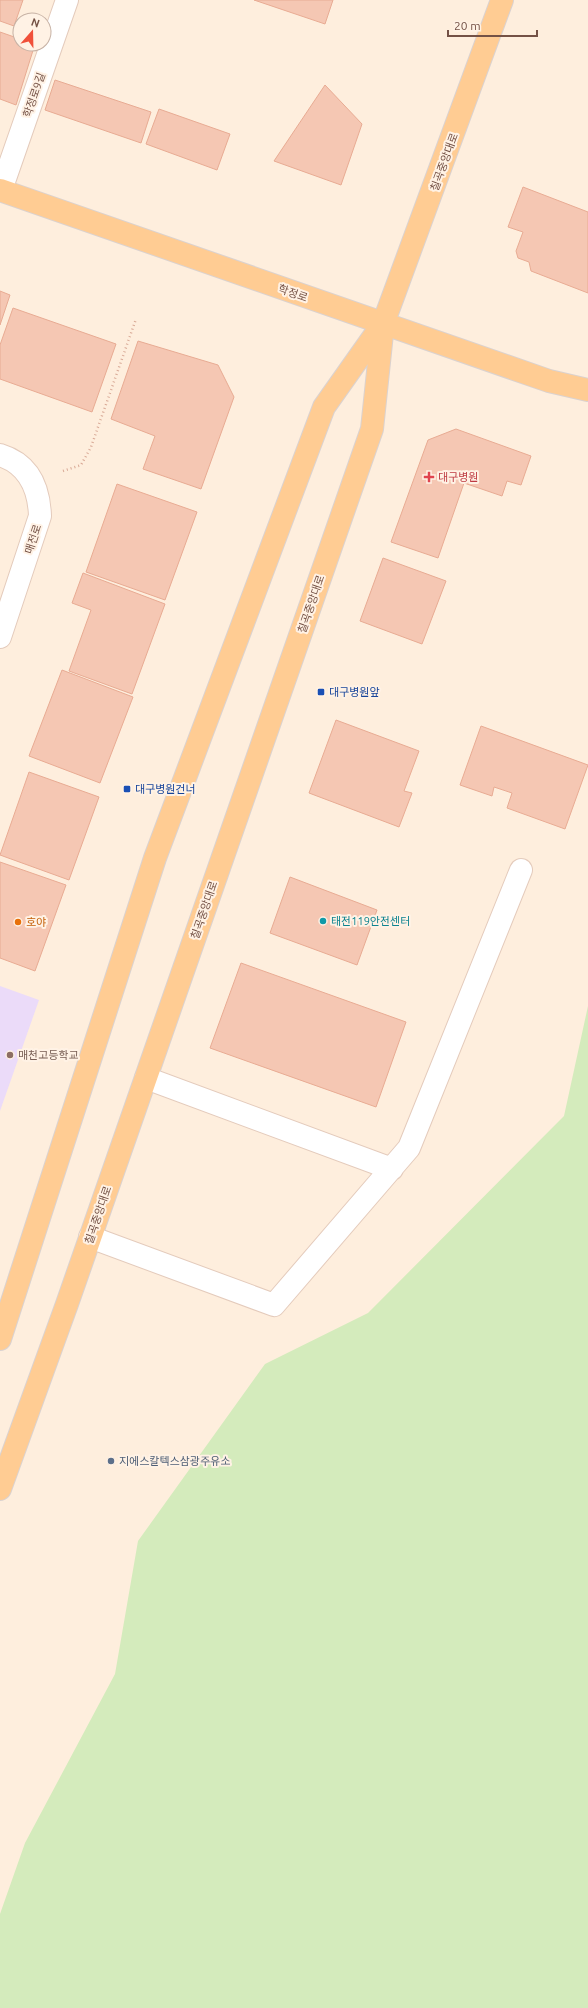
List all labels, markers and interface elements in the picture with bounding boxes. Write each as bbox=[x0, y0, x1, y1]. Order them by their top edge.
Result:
north arrow bbox=[12, 12, 52, 52]
scale bar bbox=[448, 12, 537, 38]
text: N bbox=[30, 16, 41, 30]
text: 20 m bbox=[454, 19, 481, 32]
street label: 학정로9길 bbox=[21, 71, 47, 119]
street label: 칠곡중앙대로 bbox=[428, 131, 460, 193]
street label: 학정로 bbox=[277, 282, 309, 304]
marker: 대구병원 bbox=[423, 471, 435, 483]
place label: 대구병원 bbox=[438, 471, 478, 483]
street label: 매전로 bbox=[23, 523, 43, 555]
street label: 칠곡중앙대로 bbox=[295, 573, 327, 635]
place label: 대구병원앞 bbox=[329, 686, 380, 698]
marker: 대구병원앞 bbox=[316, 687, 326, 697]
place label: 대구병원건너 bbox=[135, 783, 196, 795]
marker: 대구병원건너 bbox=[122, 784, 132, 794]
street label: 칠곡중앙대로 bbox=[188, 879, 220, 941]
place label: 태전119안전센터 bbox=[331, 915, 410, 927]
place label: 호야 bbox=[26, 916, 46, 928]
marker: 태전119안전센터 bbox=[318, 916, 328, 926]
marker: 호야 bbox=[13, 917, 23, 927]
place label: 매천고등학교 bbox=[18, 1049, 79, 1061]
marker: 매천고등학교 bbox=[5, 1050, 15, 1060]
street label: 칠곡중앙대로 bbox=[82, 1184, 114, 1246]
place label: 지에스칼텍스삼광주유소 bbox=[119, 1455, 230, 1467]
marker: 지에스칼텍스삼광주유소 bbox=[106, 1456, 116, 1466]

